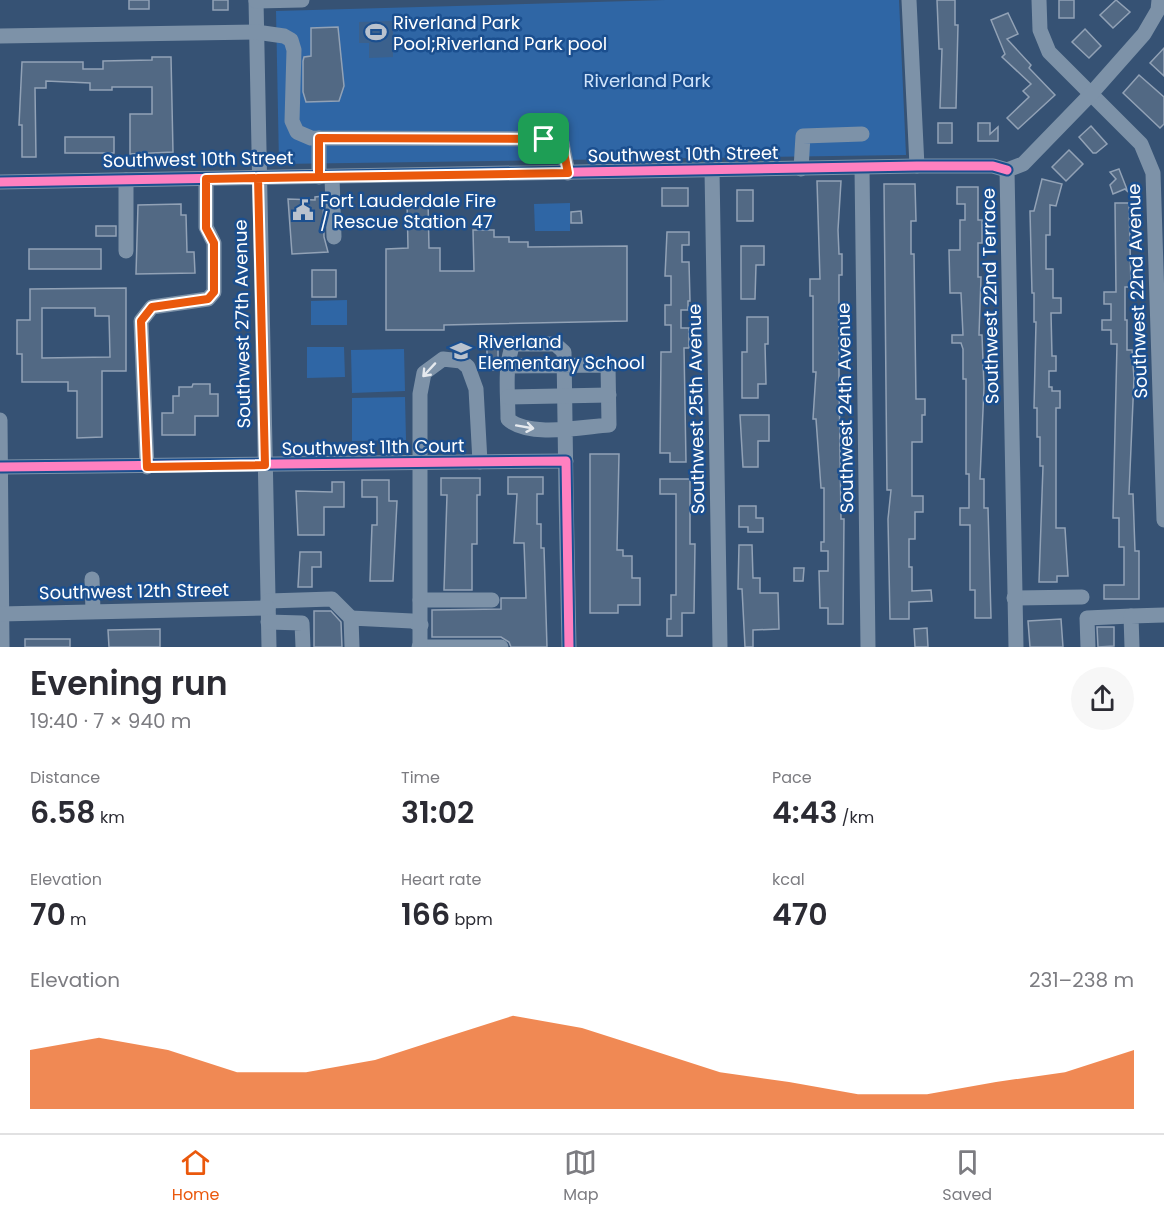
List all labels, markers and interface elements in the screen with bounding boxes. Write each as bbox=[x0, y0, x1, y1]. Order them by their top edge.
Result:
place label: Riverland Park Pool;Riverland Park pool bbox=[393, 10, 607, 56]
sports icon: Riverland Park Pool;Riverland Park pool bbox=[364, 20, 388, 44]
park label: Riverland Park bbox=[583, 68, 711, 93]
pin bbox=[518, 113, 569, 164]
icon: arrive bbox=[527, 122, 560, 155]
street label: Southwest 10th Street bbox=[587, 140, 779, 168]
street label: Southwest 10th Street bbox=[102, 145, 294, 173]
street label: Southwest 22nd Avenue bbox=[1121, 183, 1153, 399]
place label: Fort Lauderdale Fire / Rescue Station 47 bbox=[320, 188, 496, 234]
street label: Southwest 22nd Terrace bbox=[976, 188, 1004, 404]
public building icon: Fort Lauderdale Fire / Rescue Station 47 bbox=[291, 198, 315, 222]
street label: Southwest 27th Avenue bbox=[228, 219, 256, 429]
street label: Southwest 24th Avenue bbox=[831, 303, 859, 513]
street label: Southwest 25th Avenue bbox=[682, 304, 710, 514]
place label: Riverland Elementary School bbox=[478, 329, 645, 375]
school or university icon: Riverland Elementary School bbox=[449, 339, 473, 363]
one-way arrow bbox=[422, 362, 436, 377]
one-way arrow bbox=[515, 422, 535, 433]
street label: Southwest 11th Court bbox=[281, 433, 465, 461]
street label: Southwest 12th Street bbox=[39, 577, 229, 605]
text: Evening run bbox=[30, 660, 228, 707]
button: share bbox=[1071, 667, 1134, 730]
text: 19:40 · 7 × 940 m bbox=[30, 707, 191, 735]
text: Distance bbox=[30, 766, 100, 789]
text: Time bbox=[401, 766, 440, 789]
text: Pace bbox=[772, 766, 812, 789]
text: 6.58 bbox=[30, 791, 96, 834]
text: 31:02 bbox=[401, 791, 474, 834]
text: 4:43 bbox=[772, 791, 838, 834]
text: km bbox=[96, 806, 125, 829]
text: /km bbox=[838, 806, 874, 829]
text: Elevation bbox=[30, 868, 102, 891]
text: Heart rate bbox=[401, 868, 481, 891]
text: kcal bbox=[772, 868, 805, 891]
text: 70 bbox=[30, 893, 66, 936]
text: 166 bbox=[401, 893, 450, 936]
text: 470 bbox=[772, 893, 828, 936]
text: m bbox=[66, 908, 87, 931]
text: bpm bbox=[450, 908, 493, 931]
text: Elevation bbox=[30, 966, 120, 994]
text: 231–238 m bbox=[1029, 966, 1134, 994]
tab: Home bbox=[172, 1146, 220, 1207]
tab: Map bbox=[563, 1146, 599, 1207]
tab: Saved bbox=[942, 1146, 992, 1207]

